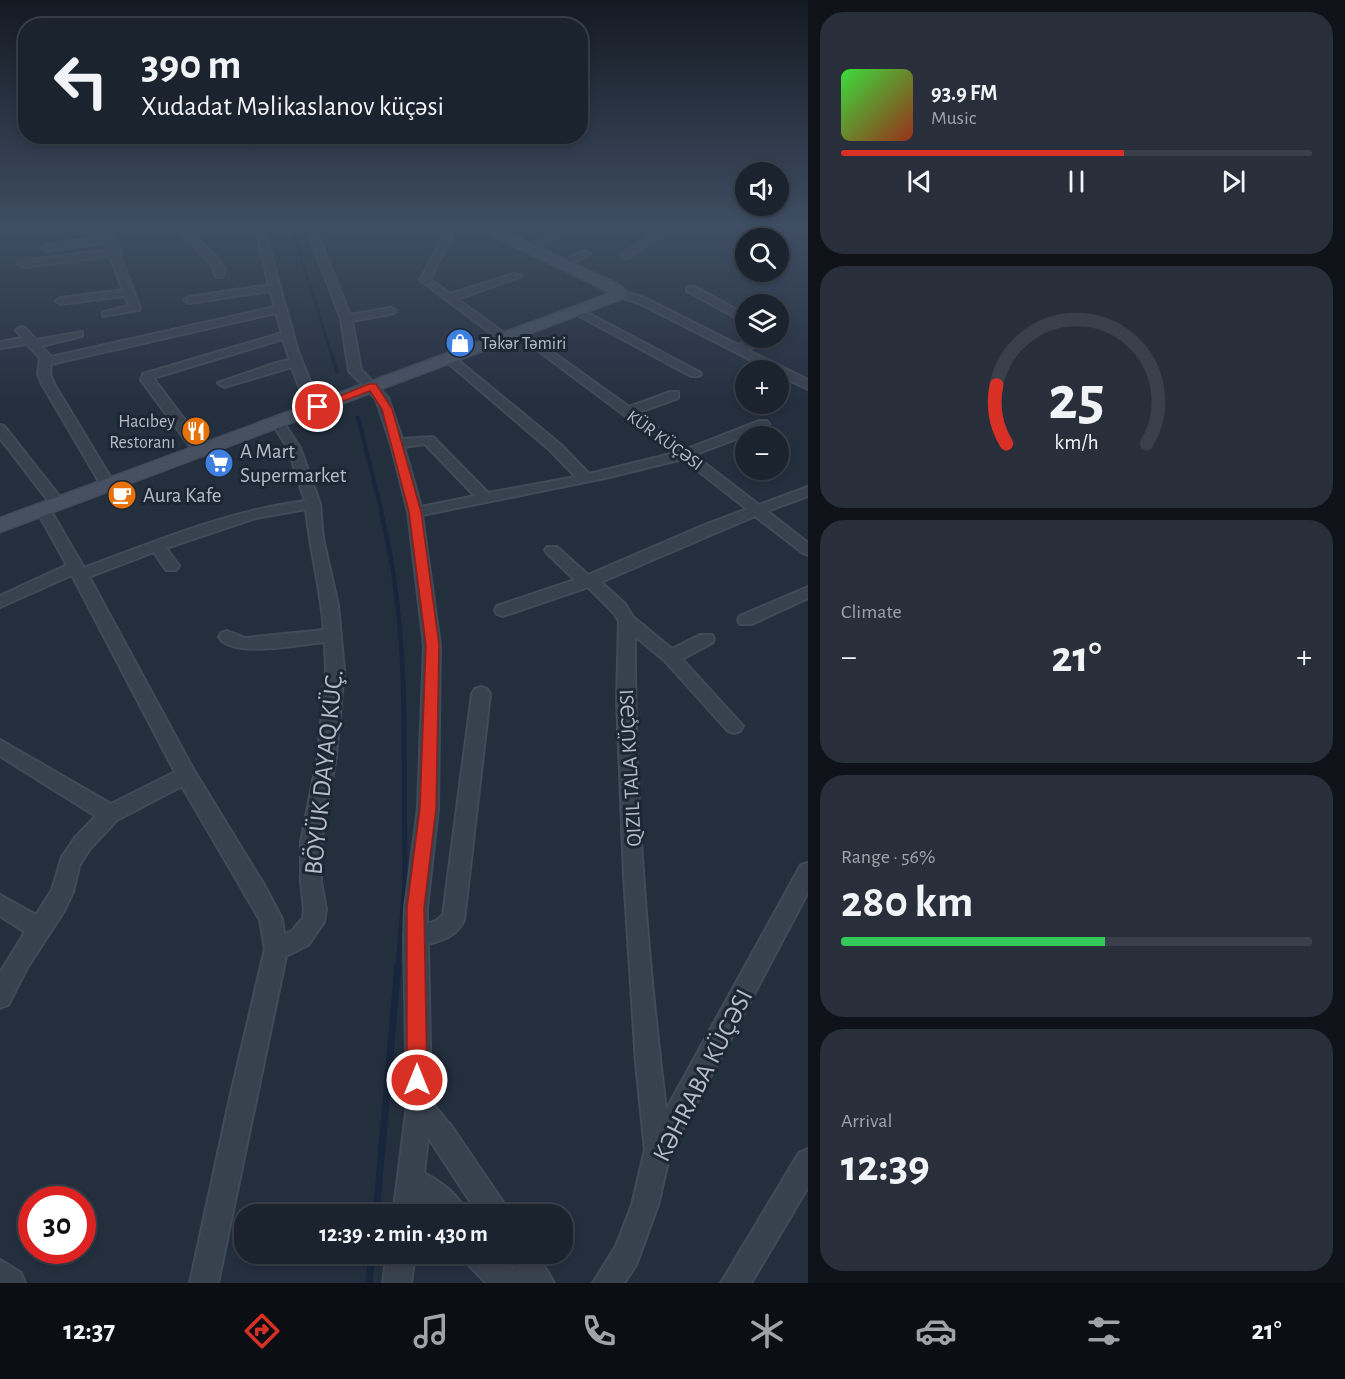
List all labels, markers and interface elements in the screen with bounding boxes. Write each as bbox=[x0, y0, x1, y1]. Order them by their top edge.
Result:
icon: left bbox=[42, 42, 120, 120]
text: 390 m bbox=[141, 44, 242, 86]
text: 93.9 FM bbox=[931, 82, 997, 104]
text: Xudadat Məlikaslanov küçəsi bbox=[141, 93, 444, 120]
text: Music bbox=[931, 108, 977, 128]
map controls bbox=[735, 162, 789, 480]
button: sound bbox=[735, 162, 789, 216]
icon: previous bbox=[903, 165, 936, 198]
icon: pause bbox=[1060, 165, 1093, 198]
icon: next bbox=[1217, 165, 1250, 198]
button: search bbox=[735, 228, 789, 282]
button: layers bbox=[735, 294, 789, 348]
shop icon: Təkər Təmiri bbox=[444, 327, 476, 359]
place label: Təkər Təmiri bbox=[481, 335, 566, 353]
button: + bbox=[735, 360, 789, 414]
text: 25 bbox=[1048, 368, 1105, 430]
pin bbox=[292, 381, 343, 432]
icon: arrive bbox=[301, 390, 334, 423]
street label: KÜR KÜÇƏSI bbox=[623, 406, 707, 474]
place label: Hacıbey Restoranı bbox=[109, 413, 175, 452]
restaurant icon: Hacıbey Restoranı bbox=[180, 415, 212, 447]
button: − bbox=[735, 426, 789, 480]
text: km/h bbox=[1054, 433, 1099, 454]
place label: A Mart Supermarket bbox=[240, 441, 347, 486]
supermarket icon: A Mart Supermarket bbox=[203, 447, 235, 479]
cafe icon: Aura Kafe bbox=[106, 479, 138, 511]
place label: Aura Kafe bbox=[143, 485, 221, 506]
text: Climate bbox=[841, 602, 902, 622]
text: 21° bbox=[1051, 635, 1102, 680]
text: − bbox=[841, 641, 857, 674]
text: + bbox=[1296, 641, 1312, 674]
street label: BÖYÜK DAYAQ KÜÇ. bbox=[299, 668, 348, 876]
street label: QIZIL TALA KÜÇƏSI bbox=[615, 689, 645, 847]
text: Range · 56% bbox=[841, 847, 935, 867]
text: 280 km bbox=[841, 880, 973, 925]
street label: KƏHRABA KÜÇƏSI bbox=[647, 985, 758, 1166]
position arrow bbox=[385, 1048, 449, 1112]
text: Arrival bbox=[841, 1111, 892, 1131]
text: 12:39 bbox=[841, 1144, 930, 1189]
speed limit sign: 30 bbox=[18, 1186, 96, 1264]
text: 12:39 · 2 min · 430 m bbox=[319, 1223, 488, 1245]
icon: directions bbox=[241, 1310, 283, 1352]
icon: music bbox=[410, 1310, 452, 1352]
icon: phone bbox=[578, 1310, 620, 1352]
icon: climate bbox=[746, 1310, 788, 1352]
icon: car bbox=[915, 1310, 957, 1352]
icon: filters bbox=[1083, 1310, 1125, 1352]
text: 12:37 bbox=[63, 1317, 115, 1344]
text: 21° bbox=[1251, 1317, 1282, 1344]

